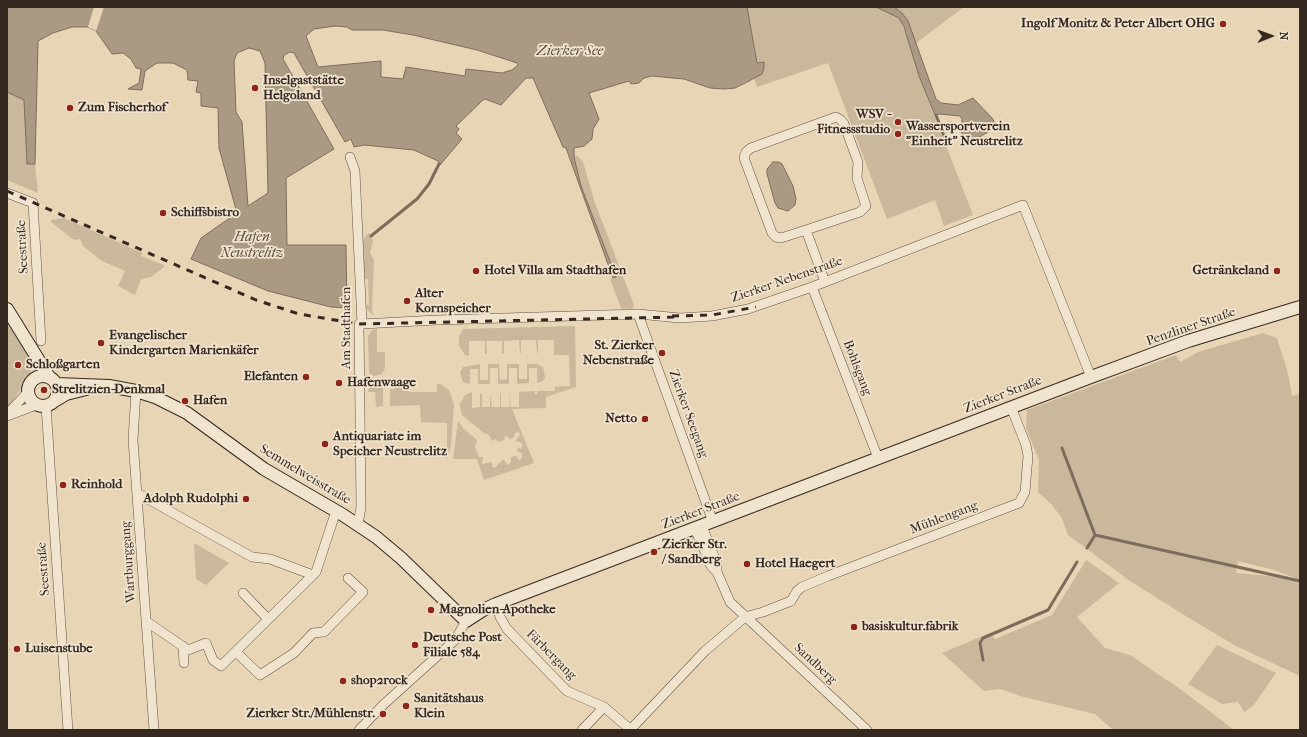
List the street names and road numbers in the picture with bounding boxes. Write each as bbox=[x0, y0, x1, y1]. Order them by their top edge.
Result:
street label: Seestraße bbox=[14, 220, 32, 274]
street label: Zierker Nebenstraße bbox=[729, 254, 845, 306]
street label: Am Stadthafen bbox=[339, 287, 355, 369]
street label: Penzliner Straße bbox=[1144, 304, 1238, 350]
street label: Bohlsgang bbox=[839, 338, 875, 398]
street label: Zierker Seegang bbox=[665, 368, 711, 460]
street label: Zierker Straße bbox=[962, 373, 1044, 417]
street label: Semmelweisstraße bbox=[257, 442, 353, 508]
street label: Zierker Straße bbox=[660, 489, 742, 533]
street label: Mühlengang bbox=[908, 498, 980, 538]
street label: Wartburggang bbox=[118, 521, 140, 603]
street label: Seestraße bbox=[34, 541, 54, 597]
street label: Färbergang bbox=[523, 627, 579, 683]
street label: Sandberg bbox=[790, 640, 840, 688]

